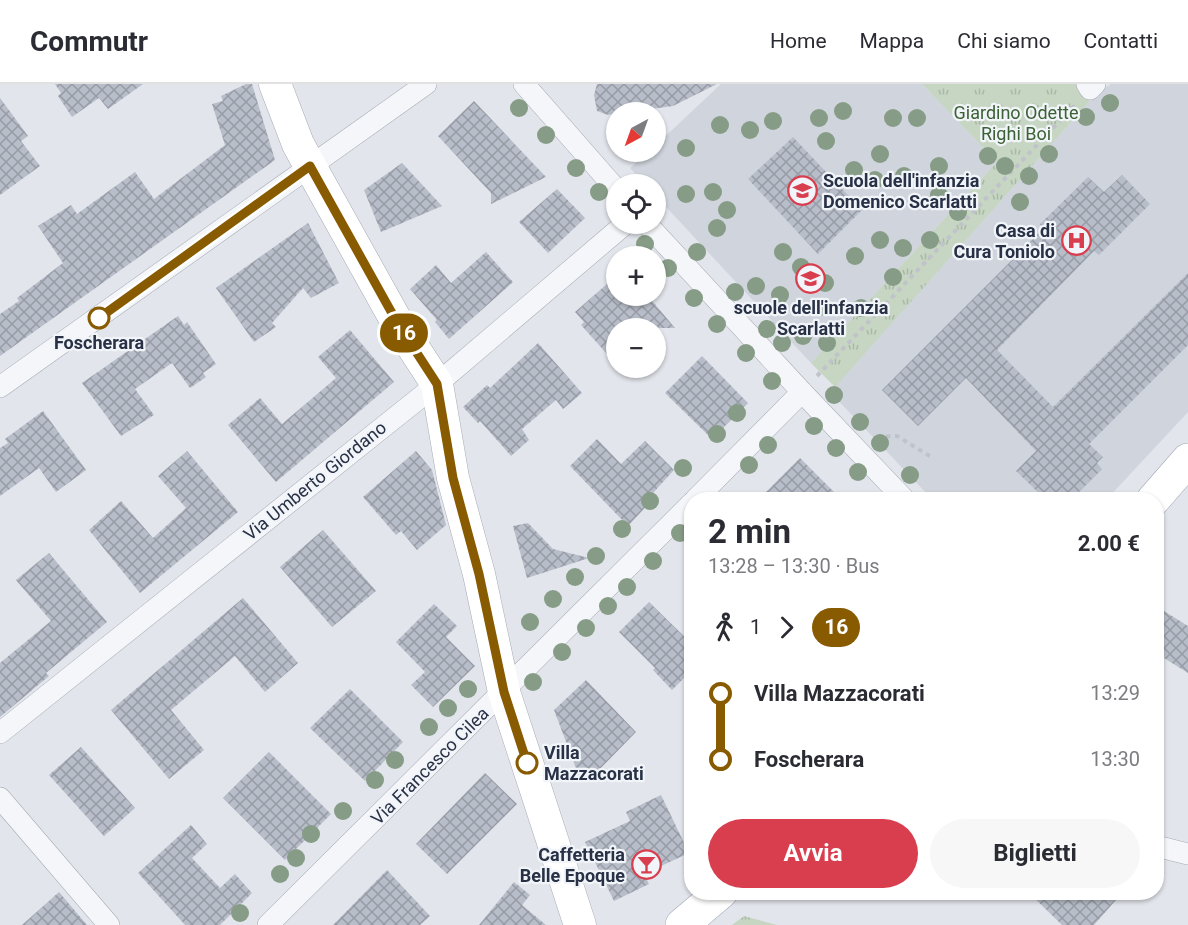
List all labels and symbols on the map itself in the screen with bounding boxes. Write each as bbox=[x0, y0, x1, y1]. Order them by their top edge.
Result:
north arrow bbox=[606, 102, 666, 162]
park label: Giardino Odette Righi Boi bbox=[954, 102, 1078, 144]
place label: Scuola dell'infanzia Domenico Scarlatti bbox=[823, 170, 980, 212]
school or university icon: Scuola dell'infanzia Domenico Scarlatti bbox=[786, 175, 818, 207]
place label: Casa di Cura Toniolo bbox=[953, 220, 1055, 262]
hospital icon: Casa di Cura Toniolo bbox=[1060, 225, 1092, 257]
school or university icon: scuole dell'infanzia Scarlatti bbox=[795, 263, 827, 295]
place label: scuole dell'infanzia Scarlatti bbox=[734, 297, 889, 339]
marker: Foscherara bbox=[88, 307, 110, 329]
line badge: 16 bbox=[377, 314, 431, 352]
place label: Foscherara bbox=[54, 332, 144, 353]
street label: Via Umberto Giordano bbox=[239, 417, 390, 545]
street label: Via Francesco Cilea bbox=[367, 703, 493, 829]
place label: Villa Mazzacorati bbox=[544, 742, 644, 784]
marker: Villa Mazzacorati bbox=[516, 752, 538, 774]
place label: Caffetteria Belle Epoque bbox=[520, 844, 625, 886]
bar icon: Caffetteria Belle Epoque bbox=[630, 849, 662, 881]

